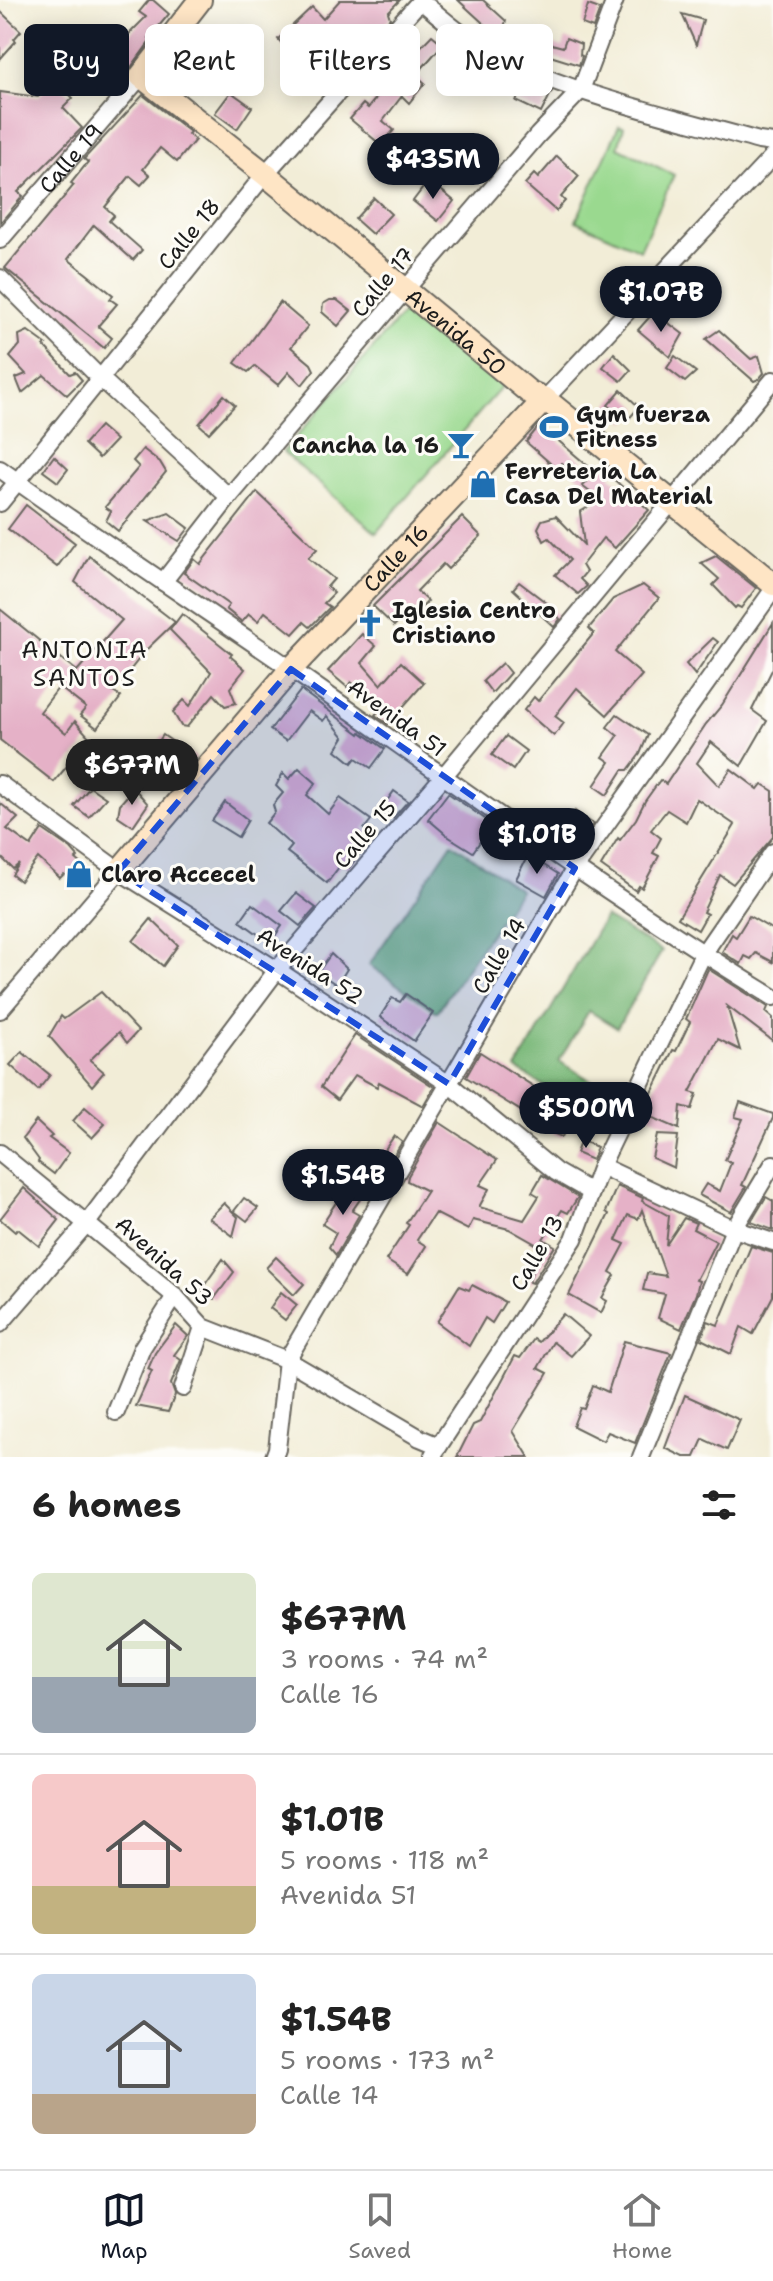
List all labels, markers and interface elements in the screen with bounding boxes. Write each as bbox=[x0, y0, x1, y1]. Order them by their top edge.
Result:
chip: Buy bbox=[24, 24, 129, 96]
chip: Rent bbox=[145, 24, 264, 96]
chip: Filters bbox=[280, 24, 420, 96]
chip: New bbox=[436, 24, 553, 96]
street label: Calle 19 bbox=[32, 117, 109, 199]
pin: $435M bbox=[377, 133, 489, 201]
text: $435M bbox=[385, 141, 481, 176]
street label: Calle 18 bbox=[151, 192, 227, 276]
street label: Calle 17 bbox=[345, 241, 421, 323]
pin: $1.07B bbox=[596, 266, 726, 334]
text: $1.07B bbox=[618, 274, 704, 309]
street label: Avenida 50 bbox=[400, 282, 512, 382]
place label: Gym fuerza Fitness bbox=[576, 400, 710, 454]
sports icon: Gym fuerza Fitness bbox=[539, 412, 569, 442]
bar icon: Cancha la 16 bbox=[446, 430, 476, 460]
place label: Cancha la 16 bbox=[292, 431, 439, 460]
place label: Ferreteria La Casa Del Material bbox=[505, 457, 713, 511]
shop icon: Ferreteria La Casa Del Material bbox=[468, 469, 498, 499]
street label: Calle 16 bbox=[356, 517, 435, 598]
place label: Iglesia Centro Cristiano bbox=[392, 596, 556, 650]
church icon: Iglesia Centro Cristiano bbox=[355, 608, 385, 638]
district label: ANTONIA SANTOS bbox=[21, 634, 149, 694]
street label: Avenida 51 bbox=[342, 672, 452, 764]
pin: $677M bbox=[76, 739, 188, 807]
text: $677M bbox=[84, 747, 180, 782]
street label: Calle 15 bbox=[327, 794, 403, 874]
pin: $1.01B bbox=[472, 808, 602, 876]
text: $1.01B bbox=[497, 816, 577, 851]
shop icon: Claro Accecel bbox=[64, 859, 94, 889]
place label: Claro Accecel bbox=[101, 860, 256, 889]
street label: Calle 14 bbox=[466, 913, 532, 999]
street label: Avenida 52 bbox=[251, 921, 369, 1011]
pin: $500M bbox=[530, 1082, 642, 1150]
text: $500M bbox=[537, 1090, 635, 1125]
pin: $1.54B bbox=[278, 1149, 408, 1217]
text: $1.54B bbox=[300, 1157, 386, 1192]
street label: Avenida 53 bbox=[109, 1210, 219, 1312]
street label: Calle 13 bbox=[504, 1210, 570, 1296]
text: 6 homes bbox=[32, 1482, 181, 1528]
icon: filters bbox=[697, 1483, 741, 1527]
text: $677M bbox=[280, 1595, 407, 1641]
icon: home bbox=[96, 1605, 192, 1701]
text: 3 rooms · 74 m² bbox=[280, 1641, 488, 1676]
text: Calle 16 bbox=[280, 1676, 379, 1711]
text: $1.01B bbox=[280, 1796, 385, 1842]
icon: home bbox=[96, 1806, 192, 1902]
text: 5 rooms · 118 m² bbox=[280, 1842, 489, 1877]
text: Avenida 51 bbox=[280, 1877, 416, 1912]
text: $1.54B bbox=[280, 1996, 392, 2042]
icon: home bbox=[96, 2006, 192, 2102]
text: 5 rooms · 173 m² bbox=[280, 2042, 495, 2077]
text: Calle 14 bbox=[280, 2077, 379, 2112]
tab: Map bbox=[100, 2188, 148, 2265]
tab: Saved bbox=[349, 2188, 411, 2265]
tab: Home bbox=[612, 2188, 673, 2265]

